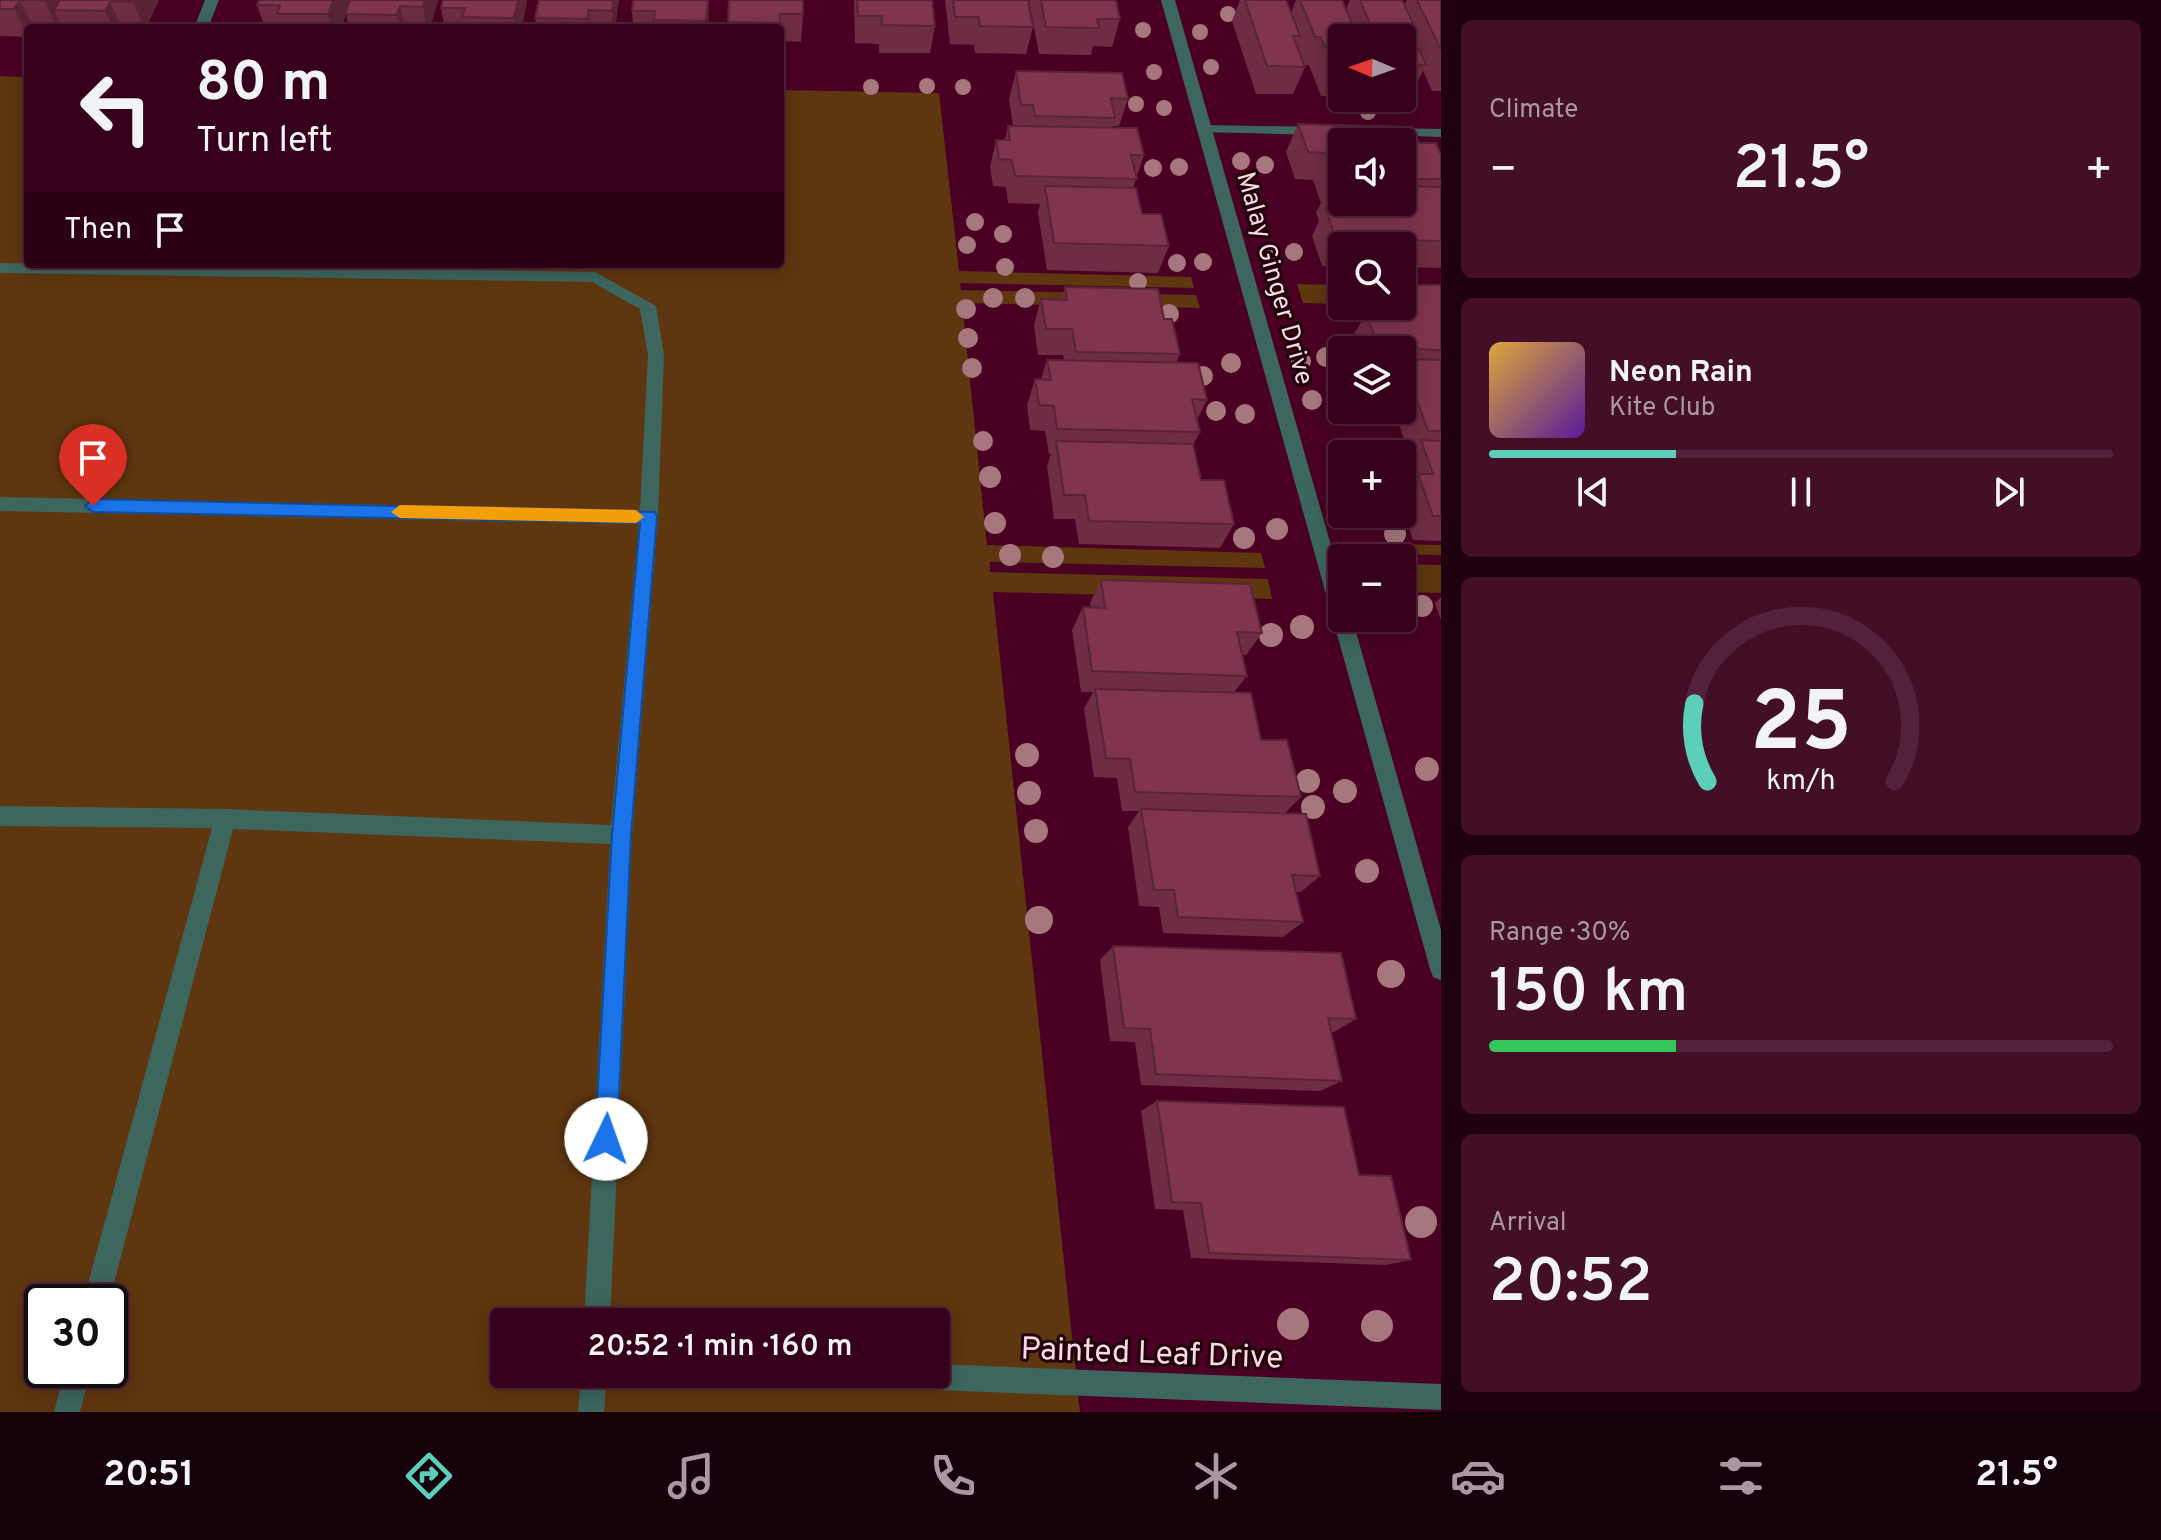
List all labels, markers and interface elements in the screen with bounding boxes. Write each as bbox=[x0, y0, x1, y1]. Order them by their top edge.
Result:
north arrow bbox=[1328, 24, 1416, 112]
map controls bbox=[1328, 24, 1416, 632]
text: 80 m bbox=[196, 50, 330, 120]
icon: left bbox=[64, 56, 168, 160]
text: Climate bbox=[1489, 94, 1578, 127]
text: Turn left bbox=[196, 119, 333, 165]
button: sound bbox=[1328, 128, 1416, 216]
text: 21.5° bbox=[1733, 134, 1869, 210]
text: − bbox=[1489, 144, 1517, 200]
text: + bbox=[2085, 144, 2113, 200]
street label: Malay Ginger Drive bbox=[1227, 168, 1320, 389]
icon: arrive bbox=[148, 208, 192, 252]
text: Then bbox=[64, 212, 132, 249]
button: search bbox=[1328, 232, 1416, 320]
button: layers bbox=[1328, 336, 1416, 424]
text: Neon Rain bbox=[1609, 355, 1753, 392]
text: Kite Club bbox=[1609, 392, 1715, 425]
pin bbox=[59, 424, 127, 506]
icon: arrive bbox=[71, 436, 115, 480]
button: + bbox=[1328, 440, 1416, 528]
icon: previous bbox=[1571, 470, 1615, 514]
icon: pause bbox=[1779, 470, 1823, 514]
icon: next bbox=[1987, 470, 2031, 514]
button: − bbox=[1328, 544, 1416, 632]
text: 25 bbox=[1750, 675, 1852, 780]
text: km/h bbox=[1766, 764, 1836, 800]
text: Range · 30% bbox=[1489, 917, 1631, 950]
text: 150 km bbox=[1489, 957, 1688, 1033]
position arrow bbox=[564, 1097, 648, 1181]
text: Arrival bbox=[1489, 1207, 1567, 1240]
text: 20:52 bbox=[1489, 1247, 1653, 1323]
speed limit sign: 30 bbox=[24, 1284, 128, 1388]
text: 20:52 · 1 min · 160 m bbox=[588, 1329, 852, 1366]
street label: Painted Leaf Drive bbox=[1020, 1330, 1284, 1380]
icon: directions bbox=[401, 1448, 457, 1504]
icon: music bbox=[663, 1448, 719, 1504]
icon: phone bbox=[925, 1448, 981, 1504]
icon: climate bbox=[1188, 1448, 1244, 1504]
icon: car bbox=[1450, 1448, 1506, 1504]
icon: filters bbox=[1713, 1448, 1769, 1504]
text: 20:51 bbox=[103, 1453, 194, 1499]
text: 21.5° bbox=[1975, 1453, 2058, 1499]

